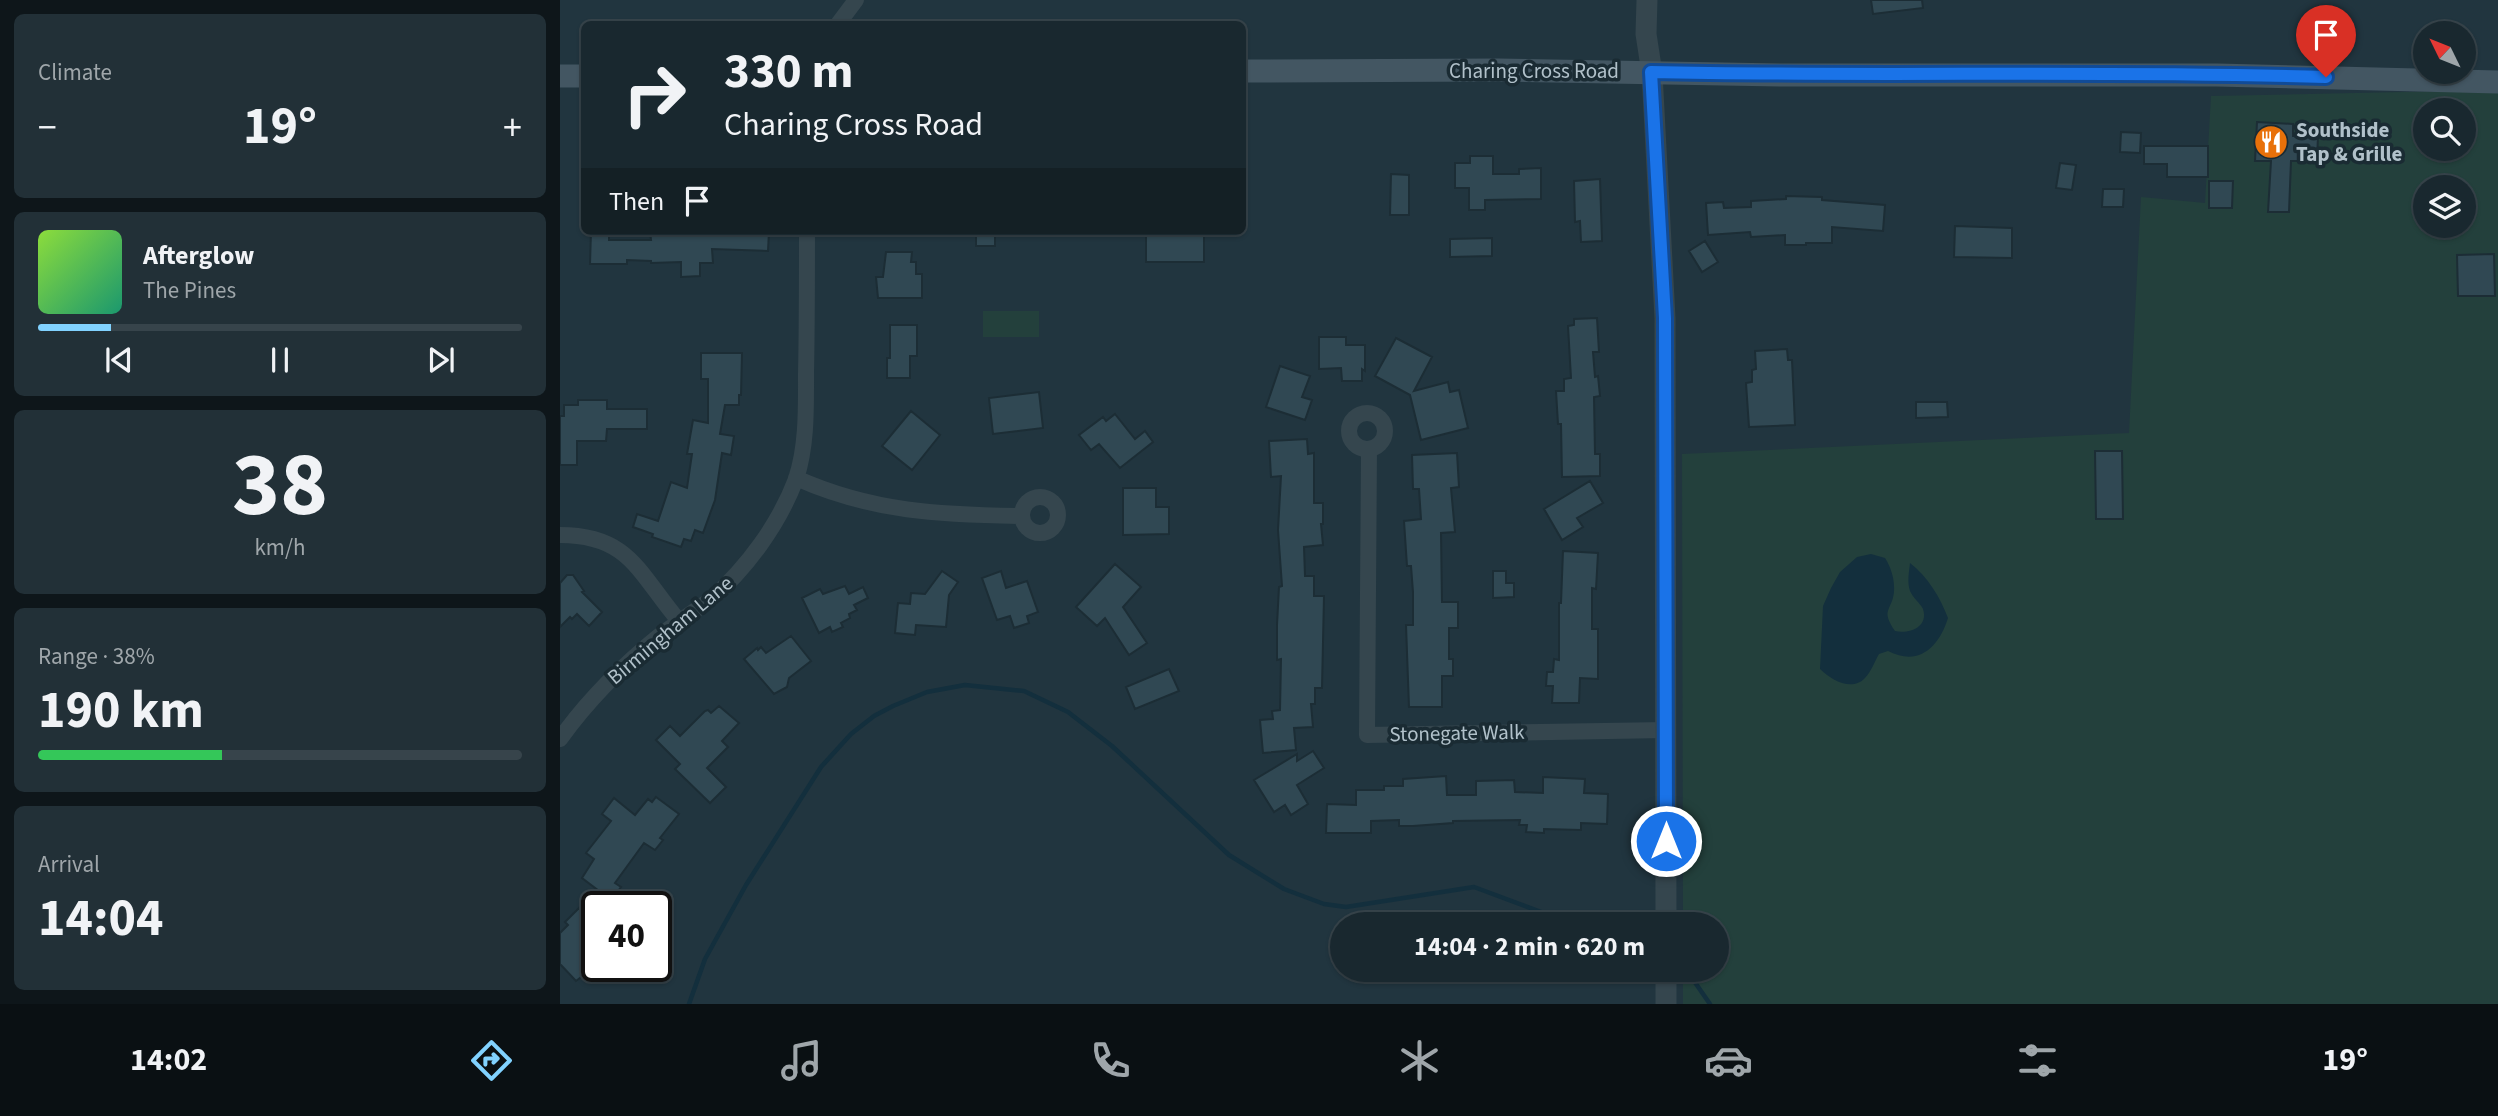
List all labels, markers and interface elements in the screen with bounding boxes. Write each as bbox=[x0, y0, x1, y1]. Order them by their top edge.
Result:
pin bbox=[2296, 5, 2356, 77]
icon: arrive bbox=[2307, 16, 2345, 54]
north arrow bbox=[2413, 21, 2476, 84]
map controls bbox=[2413, 21, 2476, 238]
text: 330 m bbox=[724, 37, 853, 107]
icon: right bbox=[609, 49, 700, 140]
text: Climate bbox=[38, 56, 112, 89]
street label: Charing Cross Road bbox=[1449, 56, 1619, 86]
text: 19° bbox=[243, 90, 317, 164]
button: search bbox=[2413, 98, 2476, 161]
text: − bbox=[38, 101, 57, 155]
text: + bbox=[503, 101, 522, 155]
text: Charing Cross Road bbox=[724, 102, 983, 148]
place label: Southside Tap & Grille bbox=[2296, 115, 2402, 169]
restaurant icon: Southside Tap & Grille bbox=[2252, 123, 2290, 161]
button: layers bbox=[2413, 175, 2476, 238]
icon: arrive bbox=[678, 182, 716, 220]
text: Then bbox=[609, 183, 664, 220]
text: Afterglow bbox=[143, 237, 254, 274]
text: The Pines bbox=[143, 274, 236, 307]
icon: previous bbox=[100, 341, 138, 379]
icon: pause bbox=[261, 341, 299, 379]
icon: next bbox=[422, 341, 460, 379]
text: 38 bbox=[232, 421, 328, 550]
text: km/h bbox=[254, 531, 306, 564]
street label: Birmingham Lane bbox=[601, 568, 739, 692]
text: Range · 38% bbox=[38, 640, 155, 673]
text: 190 km bbox=[38, 674, 204, 748]
street label: Stonegate Walk bbox=[1389, 717, 1525, 749]
position arrow bbox=[1629, 804, 1703, 878]
text: Arrival bbox=[38, 848, 100, 881]
text: 14:04 bbox=[38, 882, 163, 956]
speed limit sign: 40 bbox=[581, 891, 672, 982]
text: 14:04 · 2 min · 620 m bbox=[1414, 928, 1645, 965]
icon: directions bbox=[467, 1036, 516, 1085]
icon: music bbox=[777, 1036, 826, 1085]
icon: phone bbox=[1086, 1036, 1135, 1085]
icon: climate bbox=[1395, 1036, 1444, 1085]
icon: car bbox=[1704, 1036, 1753, 1085]
icon: filters bbox=[2013, 1036, 2062, 1085]
text: 14:02 bbox=[130, 1037, 207, 1083]
text: 19° bbox=[2322, 1037, 2368, 1083]

